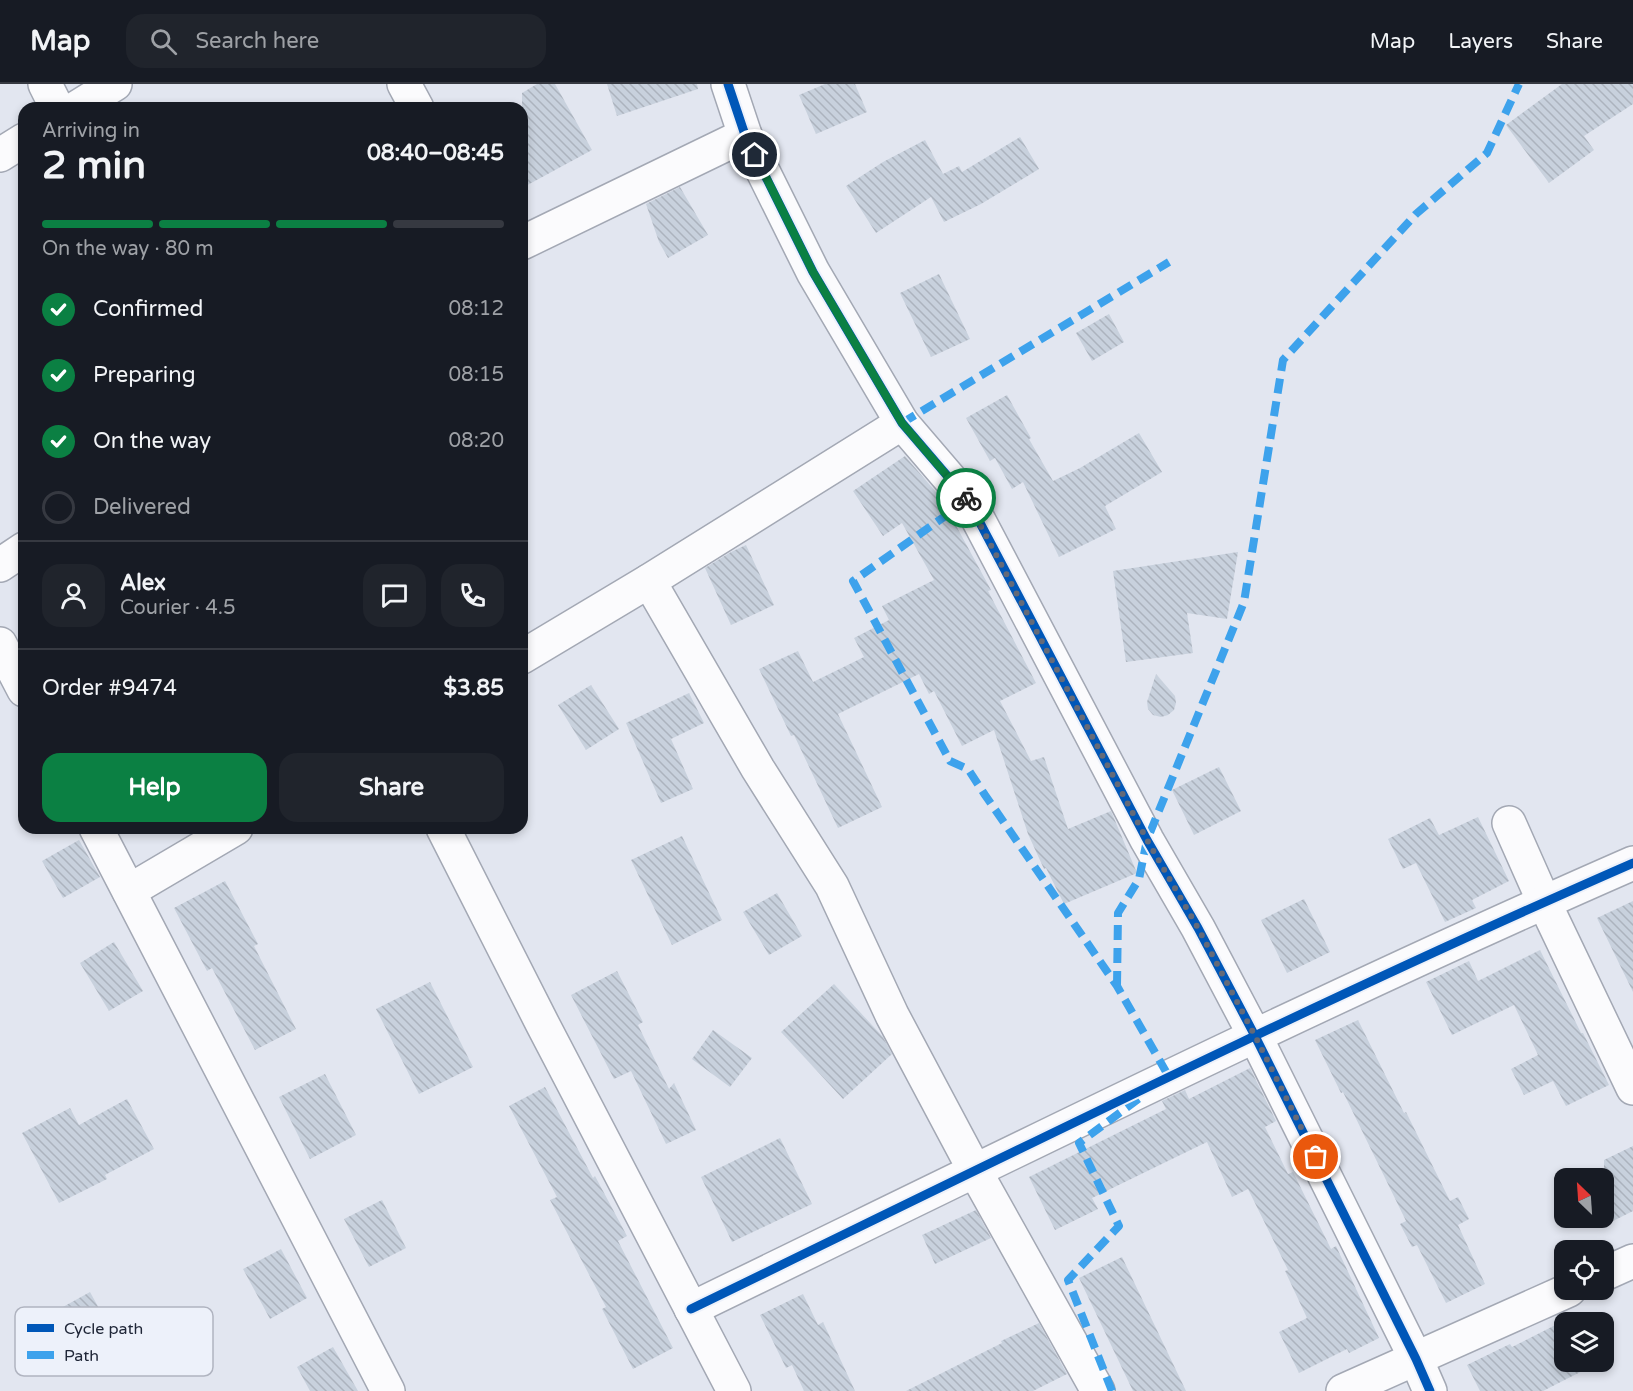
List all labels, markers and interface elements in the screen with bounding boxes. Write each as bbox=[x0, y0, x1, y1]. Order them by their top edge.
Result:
search box bbox=[126, 14, 546, 68]
text: Map bbox=[30, 24, 90, 58]
icon: search bbox=[147, 25, 180, 58]
text: Search here bbox=[195, 28, 319, 54]
text: Map bbox=[1370, 29, 1415, 54]
text: Layers bbox=[1448, 29, 1513, 54]
text: Share bbox=[1546, 29, 1603, 54]
text: Arriving in bbox=[42, 119, 140, 143]
pin bbox=[729, 129, 780, 180]
icon: home bbox=[738, 138, 771, 171]
text: 08:40–08:45 bbox=[367, 140, 504, 166]
text: 2 min bbox=[42, 142, 146, 189]
text: On the way · 80 m bbox=[42, 237, 214, 261]
icon: check bbox=[42, 293, 75, 326]
text: Confirmed bbox=[93, 296, 203, 322]
text: 08:12 bbox=[449, 297, 504, 321]
icon: check bbox=[42, 359, 75, 392]
text: Preparing bbox=[93, 362, 196, 388]
text: 08:15 bbox=[449, 363, 504, 387]
icon: check bbox=[42, 425, 75, 458]
text: On the way bbox=[93, 428, 211, 454]
text: 08:20 bbox=[449, 429, 504, 453]
courier bbox=[936, 468, 996, 528]
icon: bike bbox=[950, 482, 983, 515]
text: Delivered bbox=[93, 494, 191, 520]
button: person bbox=[42, 564, 105, 627]
button: chat bbox=[363, 564, 426, 627]
button: phone bbox=[441, 564, 504, 627]
text: Alex bbox=[120, 570, 166, 596]
text: Courier · 4.5 bbox=[120, 596, 235, 620]
text: Order #9474 bbox=[42, 675, 177, 701]
text: $3.85 bbox=[443, 675, 504, 701]
button: Help bbox=[42, 753, 267, 822]
button: Share bbox=[279, 753, 504, 822]
pin bbox=[1290, 1131, 1341, 1182]
icon: bag bbox=[1299, 1140, 1332, 1173]
north arrow bbox=[1554, 1168, 1614, 1228]
map controls bbox=[1554, 1168, 1614, 1372]
button: locate bbox=[1554, 1240, 1614, 1300]
legend bbox=[15, 1307, 213, 1376]
button: layers bbox=[1554, 1312, 1614, 1372]
text: Cycle path bbox=[64, 1319, 143, 1339]
text: Path bbox=[64, 1346, 99, 1366]

